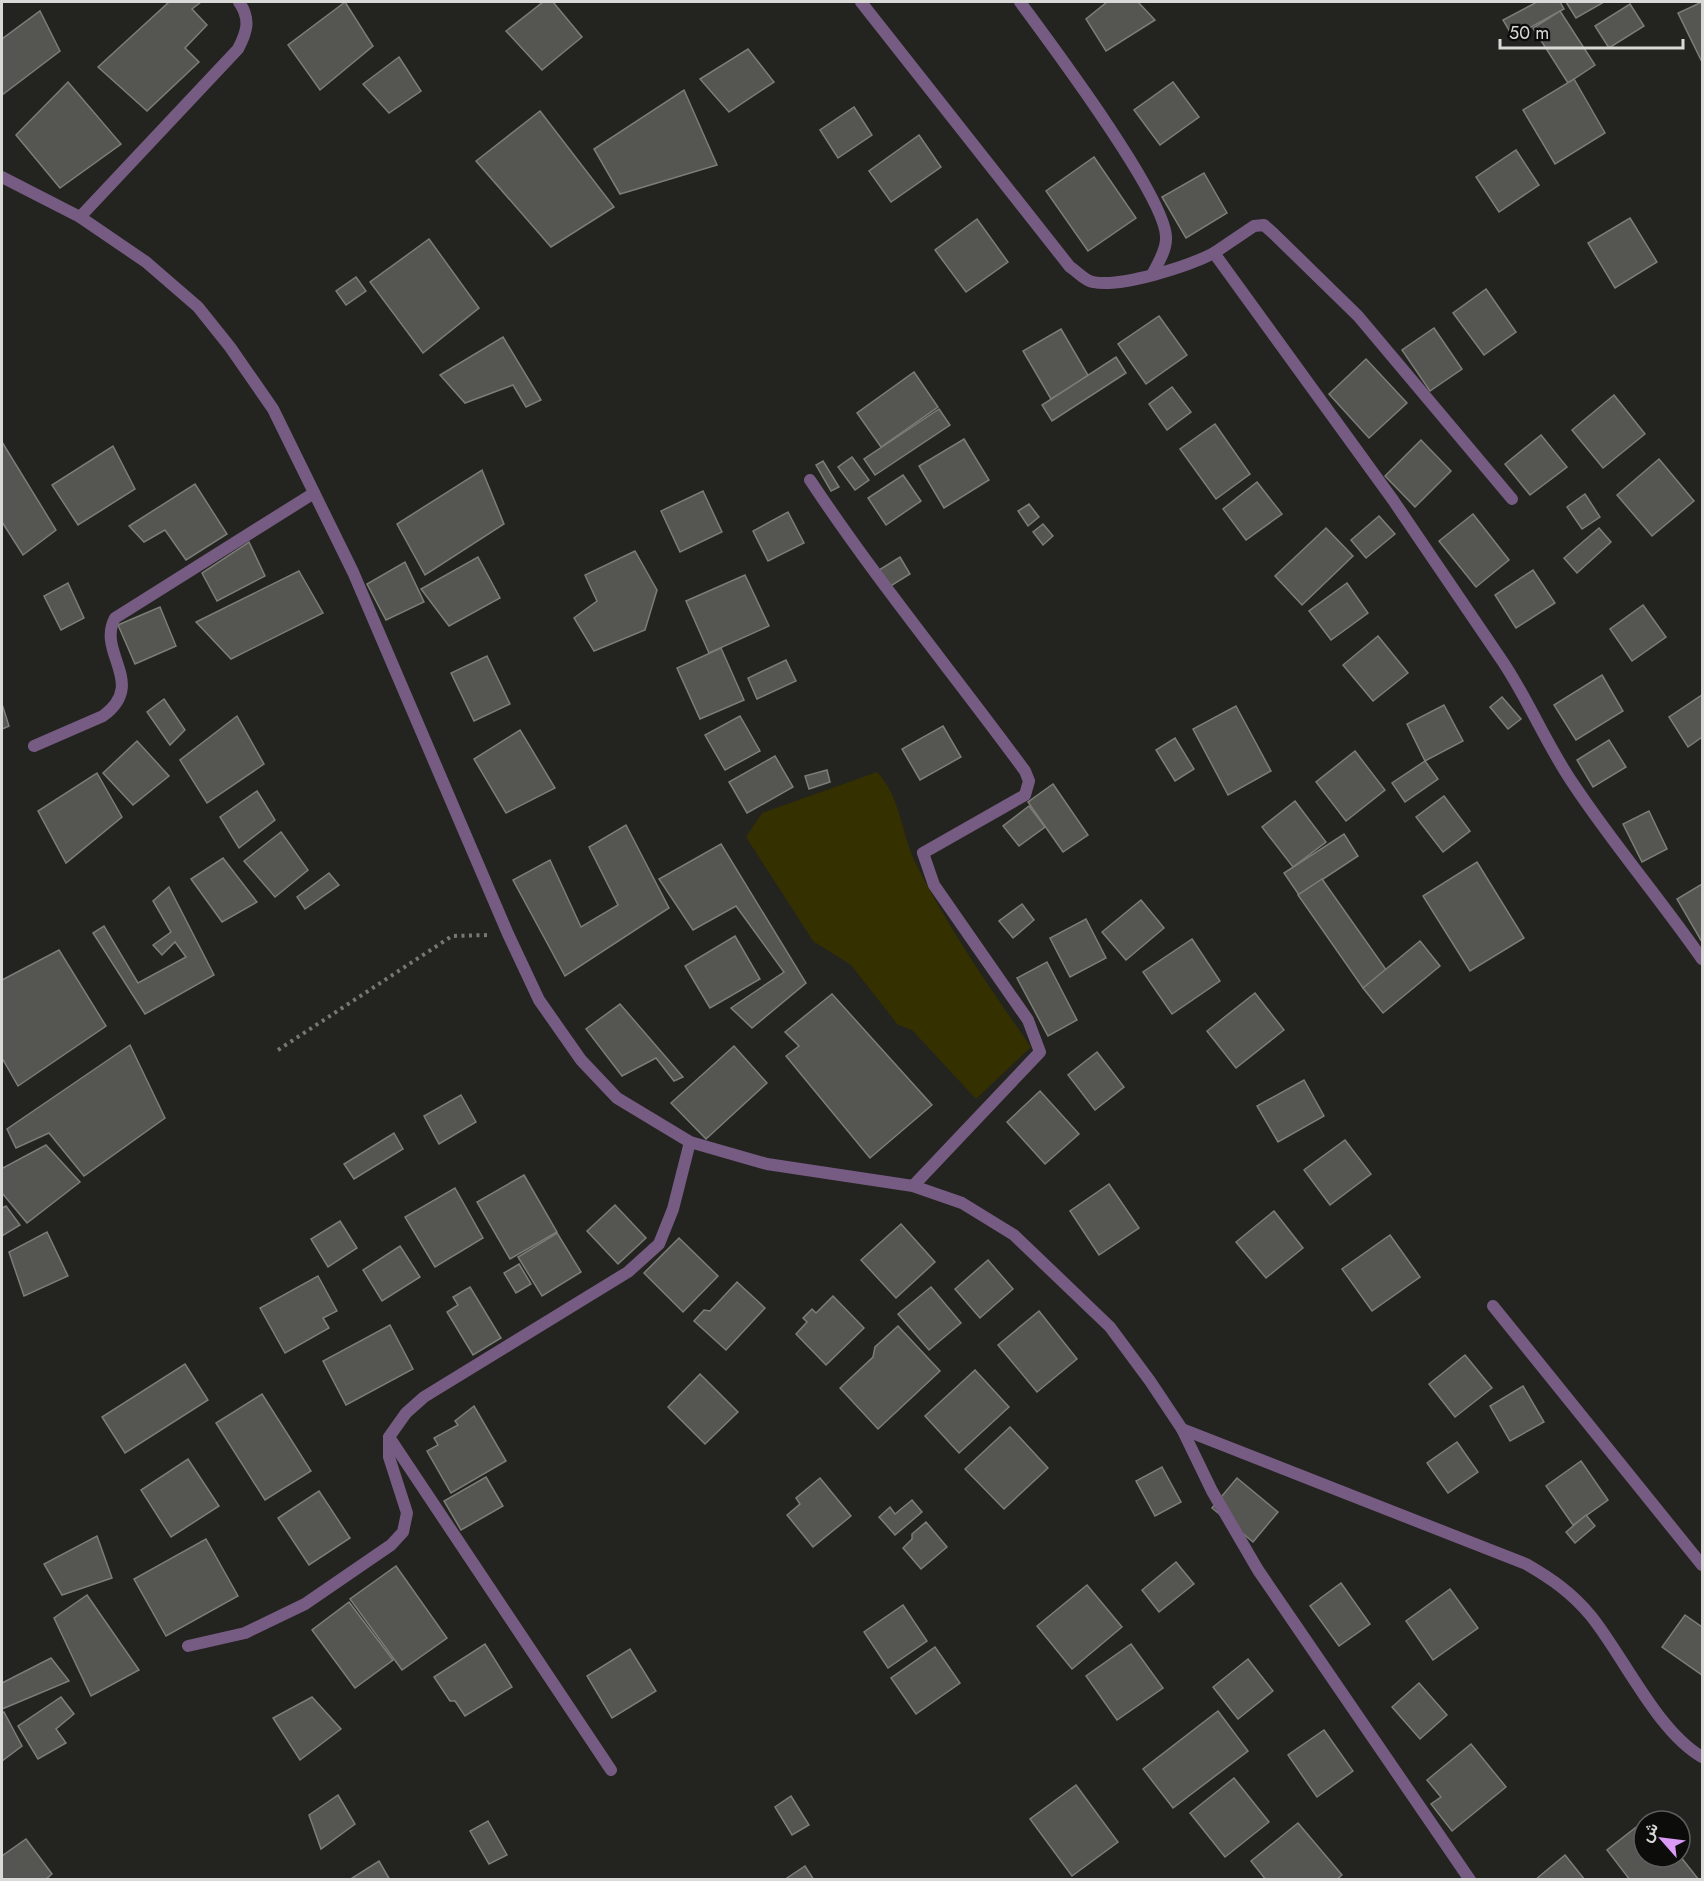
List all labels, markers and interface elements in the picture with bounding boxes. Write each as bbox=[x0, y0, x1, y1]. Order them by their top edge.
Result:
scale bar bbox=[1500, 12, 1683, 50]
text: 50 m bbox=[1509, 20, 1549, 46]
north arrow bbox=[1632, 1809, 1692, 1869]
text: ش bbox=[1635, 1818, 1664, 1846]

